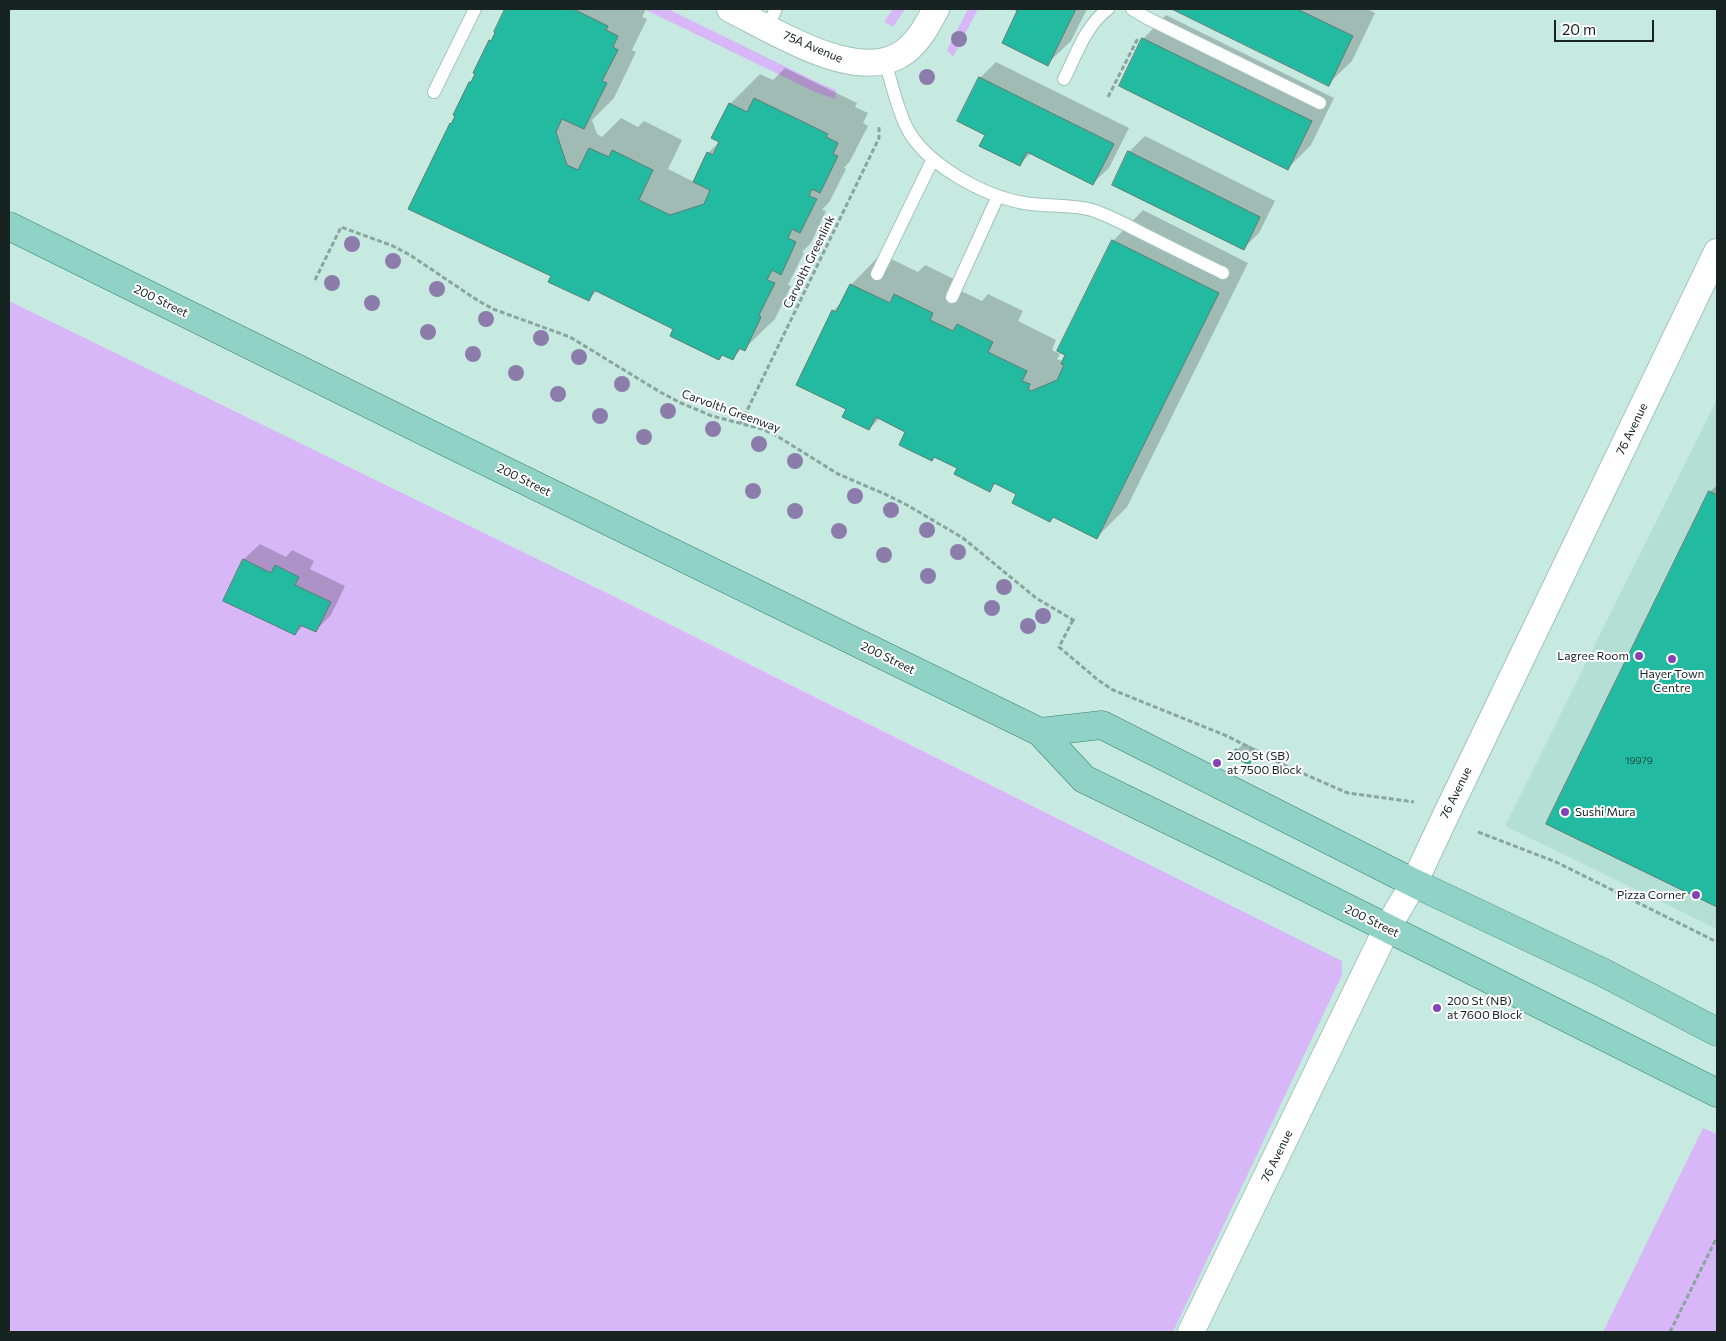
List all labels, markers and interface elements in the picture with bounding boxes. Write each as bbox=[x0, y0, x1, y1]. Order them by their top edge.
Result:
scale bar bbox=[1556, 10, 1656, 42]
text: 20 m bbox=[1562, 20, 1596, 38]
street label: 75A Avenue bbox=[781, 28, 845, 66]
street label: Carvolth Greenlink bbox=[780, 213, 838, 311]
street label: 200 Street bbox=[132, 282, 190, 320]
street label: Carvolth Greenway bbox=[680, 386, 782, 436]
street label: 76 Avenue bbox=[1613, 401, 1651, 457]
street label: 200 Street bbox=[495, 461, 553, 499]
street label: 200 Street bbox=[859, 639, 917, 677]
place label: Lagree Room bbox=[1557, 649, 1629, 663]
marker: Lagree Room bbox=[1633, 650, 1645, 662]
marker: Hayer Town Centre bbox=[1666, 653, 1678, 665]
place label: Hayer Town Centre bbox=[1640, 667, 1704, 695]
place label: 200 St (SB) at 7500 Block bbox=[1227, 749, 1302, 777]
house number: 19979 bbox=[1625, 755, 1653, 767]
marker: 200 St (SB) at 7500 Block bbox=[1211, 757, 1223, 769]
street label: 76 Avenue bbox=[1437, 765, 1475, 821]
place label: Sushi Mura bbox=[1575, 805, 1636, 819]
marker: Sushi Mura bbox=[1559, 806, 1571, 818]
place label: Pizza Corner bbox=[1617, 888, 1686, 902]
marker: Pizza Corner bbox=[1690, 889, 1702, 901]
street label: 200 Street bbox=[1343, 902, 1401, 940]
place label: 200 St (NB) at 7600 Block bbox=[1447, 994, 1522, 1022]
marker: 200 St (NB) at 7600 Block bbox=[1431, 1002, 1443, 1014]
street label: 76 Avenue bbox=[1258, 1128, 1296, 1184]

